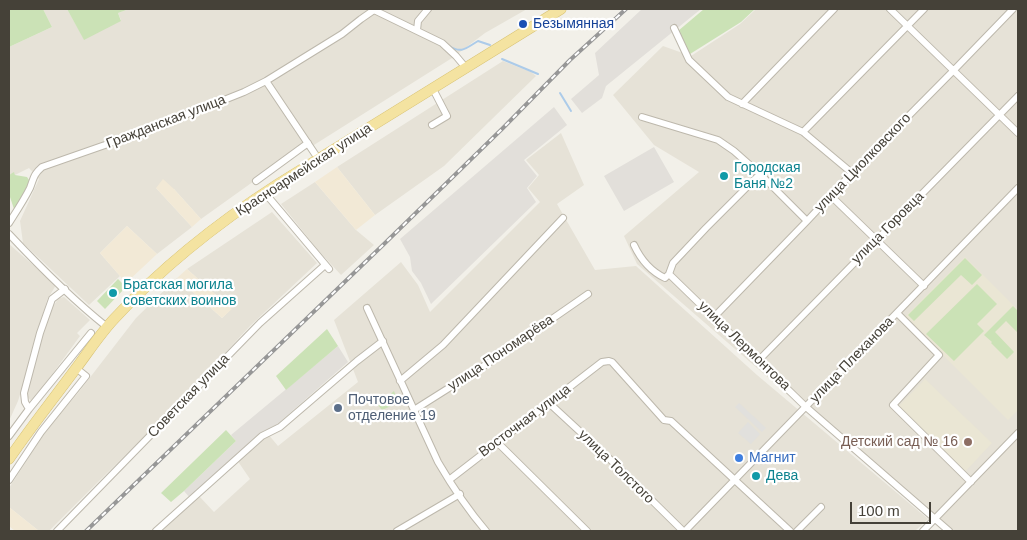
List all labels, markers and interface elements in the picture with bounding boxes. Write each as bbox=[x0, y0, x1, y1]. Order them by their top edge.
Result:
place label: Безымянная bbox=[533, 16, 614, 32]
marker: Безымянная bbox=[517, 18, 529, 30]
street label: Гражданская улица bbox=[104, 91, 228, 153]
street label: улица Циолковского bbox=[811, 110, 915, 216]
street label: Красноармейская улица bbox=[233, 120, 375, 220]
place label: Городская Баня №2 bbox=[734, 160, 801, 192]
marker: Городская Баня №2 bbox=[718, 170, 730, 182]
street label: улица Горовца bbox=[848, 188, 928, 268]
place label: Братская могила советских воинов bbox=[123, 277, 236, 310]
marker: Братская могила советских воинов bbox=[107, 287, 119, 299]
street label: улица Лермонтова bbox=[695, 298, 793, 394]
street label: улица Пономарёва bbox=[445, 311, 557, 395]
street label: улица Плеханова bbox=[807, 313, 897, 407]
street label: Советская улица bbox=[145, 351, 233, 441]
street label: Восточная улица bbox=[476, 381, 574, 461]
place label: Почтовое отделение 19 bbox=[348, 392, 436, 424]
marker: Почтовое отделение 19 bbox=[332, 402, 344, 414]
street label: улица Толстого bbox=[575, 427, 657, 507]
place label: Детский сад № 16 bbox=[841, 434, 958, 450]
marker: Детский сад № 16 bbox=[962, 436, 974, 448]
place label: Магнит bbox=[749, 450, 796, 466]
marker: Магнит bbox=[733, 452, 745, 464]
place label: Дева bbox=[766, 468, 798, 484]
marker: Дева bbox=[750, 470, 762, 482]
scale bar bbox=[852, 492, 933, 524]
text: 100 m bbox=[858, 502, 900, 519]

